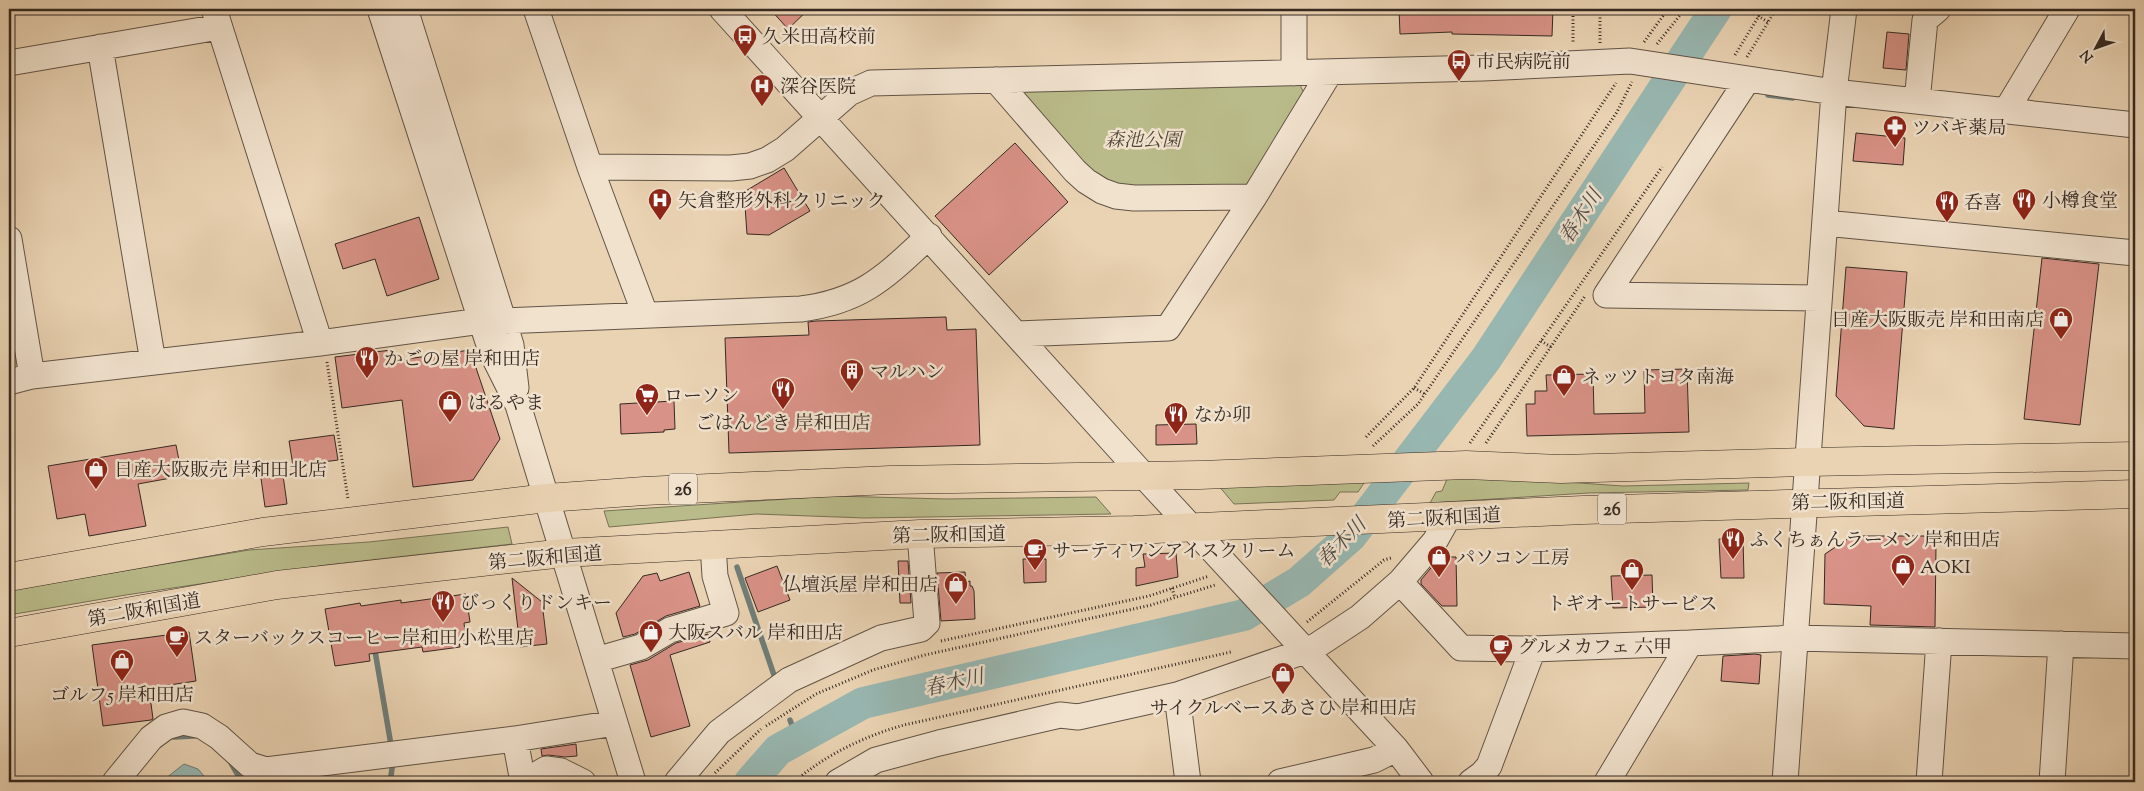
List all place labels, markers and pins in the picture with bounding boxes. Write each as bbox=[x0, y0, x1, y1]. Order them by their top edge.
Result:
bus stop icon: 久米田高校前 bbox=[732, 23, 758, 57]
place label: 久米田高校前 bbox=[762, 25, 876, 52]
bus stop icon: 市民病院前 bbox=[1446, 48, 1472, 82]
place label: 市民病院前 bbox=[1476, 50, 1571, 77]
hospital icon: 深谷医院 bbox=[749, 73, 775, 107]
place label: 深谷医院 bbox=[780, 75, 856, 102]
pharmacy icon: ツバキ薬局 bbox=[1882, 114, 1908, 148]
place label: ツバキ薬局 bbox=[1912, 116, 2007, 143]
hospital icon: 矢倉整形外科クリニック bbox=[647, 187, 673, 221]
restaurant icon: 小樽食堂 bbox=[2011, 187, 2037, 221]
place label: 矢倉整形外科クリニック bbox=[678, 189, 886, 216]
restaurant icon: 呑喜 bbox=[1934, 189, 1960, 223]
place label: 小樽食堂 bbox=[2042, 189, 2118, 216]
place label: 呑喜 bbox=[1964, 191, 2002, 218]
shop icon: 日産大阪販売 岸和田南店 bbox=[2048, 306, 2074, 340]
place label: 日産大阪販売 岸和田南店 bbox=[1831, 308, 2044, 335]
restaurant icon: かごの屋 岸和田店 bbox=[354, 345, 380, 379]
place label: かごの屋 岸和田店 bbox=[384, 347, 540, 374]
building icon: マルハン bbox=[839, 358, 865, 392]
place label: マルハン bbox=[870, 360, 945, 387]
shop icon: ネッツトヨタ南海 bbox=[1551, 363, 1577, 397]
place label: ネッツトヨタ南海 bbox=[1582, 365, 1734, 392]
restaurant icon: ごはんどき 岸和田店 bbox=[770, 376, 796, 410]
supermarket icon: ローソン bbox=[634, 382, 660, 416]
place label: ローソン bbox=[664, 384, 739, 411]
shop icon: はるやま bbox=[437, 389, 463, 423]
place label: はるやま bbox=[468, 391, 544, 418]
restaurant icon: なか卯 bbox=[1163, 401, 1189, 435]
place label: なか卯 bbox=[1194, 403, 1251, 430]
place label: ごはんどき 岸和田店 bbox=[695, 411, 871, 438]
shop icon: 日産大阪販売 岸和田北店 bbox=[83, 456, 109, 490]
place label: 日産大阪販売 岸和田北店 bbox=[114, 458, 327, 485]
restaurant icon: ふくちぁんラーメン 岸和田店 bbox=[1720, 526, 1746, 560]
place label: ふくちぁんラーメン 岸和田店 bbox=[1750, 528, 2000, 555]
cafe icon: サーティワンアイスクリーム bbox=[1022, 537, 1048, 571]
place label: サーティワンアイスクリーム bbox=[1052, 539, 1296, 566]
shop icon: パソコン工房 bbox=[1426, 544, 1452, 578]
place label: パソコン工房 bbox=[1456, 546, 1570, 573]
shop icon: AOKI bbox=[1890, 553, 1916, 587]
place label: AOKI bbox=[1920, 555, 1971, 582]
shop icon: トギオートサービス bbox=[1619, 557, 1645, 591]
shop icon: 仏壇浜屋 岸和田店 bbox=[943, 571, 969, 605]
place label: 仏壇浜屋 岸和田店 bbox=[782, 573, 938, 600]
restaurant icon: びっくりドンキー bbox=[430, 589, 456, 623]
place label: びっくりドンキー bbox=[460, 591, 612, 618]
place label: トギオートサービス bbox=[1546, 592, 1718, 619]
shop icon: 大阪スバル 岸和田店 bbox=[638, 619, 664, 653]
place label: 大阪スバル 岸和田店 bbox=[668, 621, 843, 648]
cafe icon: スターバックスコーヒー岸和田小松里店 bbox=[164, 624, 190, 658]
place label: スターバックスコーヒー岸和田小松里店 bbox=[194, 626, 534, 653]
cafe icon: グルメカフェ 六甲 bbox=[1488, 633, 1514, 667]
place label: グルメカフェ 六甲 bbox=[1518, 635, 1672, 662]
shop icon: ゴルフ5 岸和田店 bbox=[109, 648, 135, 682]
shop icon: サイクルベースあさひ 岸和田店 bbox=[1270, 661, 1296, 695]
place label: ゴルフ5 岸和田店 bbox=[50, 683, 194, 710]
place label: サイクルベースあさひ 岸和田店 bbox=[1150, 696, 1416, 723]

